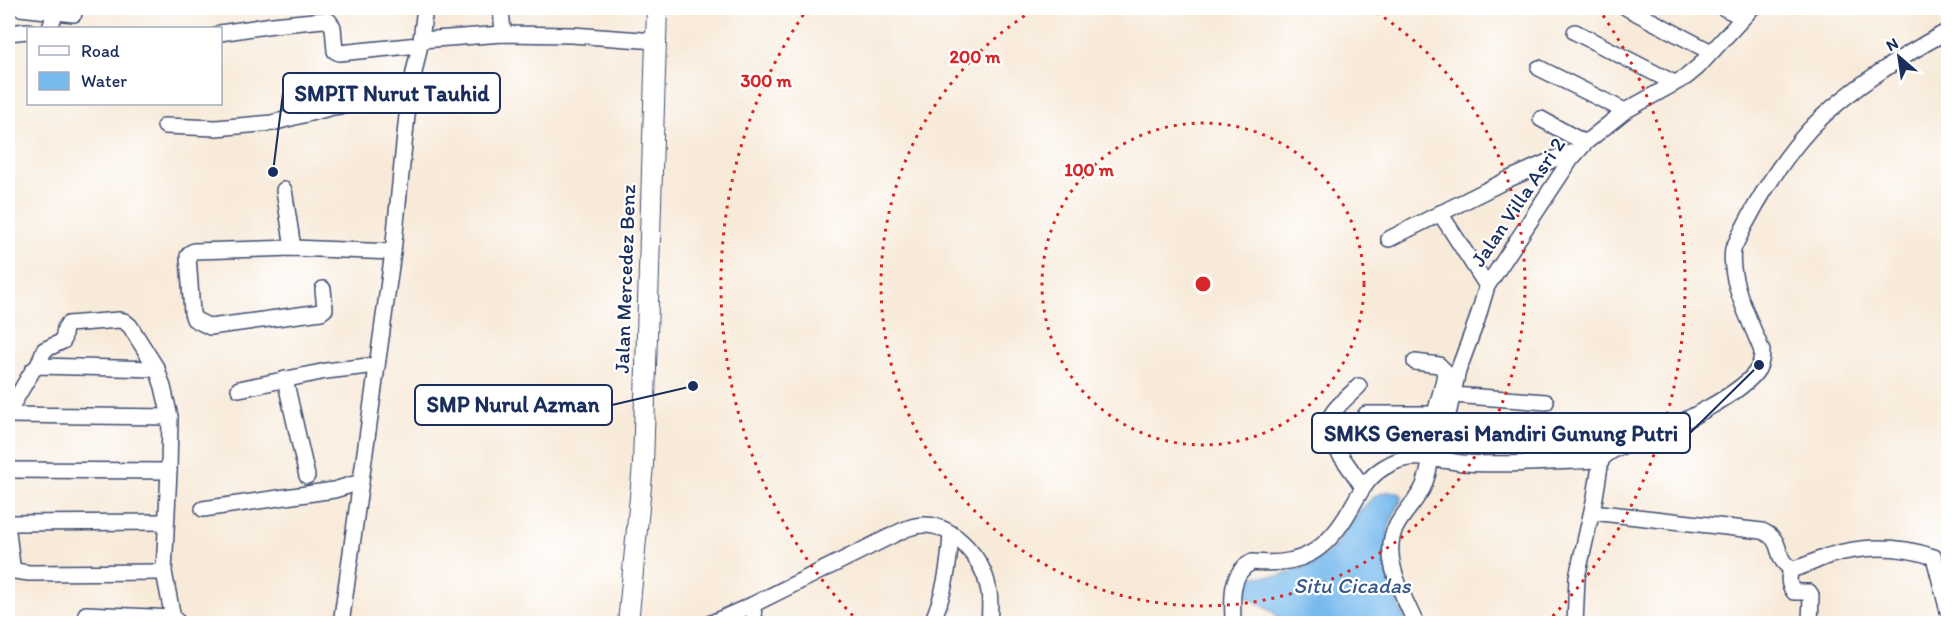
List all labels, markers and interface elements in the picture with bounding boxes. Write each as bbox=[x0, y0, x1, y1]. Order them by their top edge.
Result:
legend bbox=[27, 27, 222, 105]
north arrow bbox=[1869, 27, 1929, 87]
text: N bbox=[1883, 33, 1901, 55]
text: Road bbox=[81, 40, 120, 62]
text: 200 m bbox=[950, 46, 1001, 68]
text: Water bbox=[81, 70, 127, 92]
text: 300 m bbox=[740, 70, 792, 92]
callout: SMPIT Nurut Tauhid bbox=[283, 73, 500, 113]
text: SMPIT Nurut Tauhid bbox=[295, 80, 490, 107]
street label: Jalan Villa Asri 2 bbox=[1465, 132, 1570, 271]
text: 100 m bbox=[1064, 159, 1115, 181]
street label: Jalan Mercedez Benz bbox=[609, 184, 640, 374]
centre of rings bbox=[1193, 274, 1213, 294]
callout: SMP Nurul Azman bbox=[415, 385, 612, 425]
text: SMP Nurul Azman bbox=[427, 391, 600, 418]
callout: SMKS Generasi Mandiri Gunung Putri bbox=[1312, 413, 1690, 453]
text: SMKS Generasi Mandiri Gunung Putri bbox=[1324, 420, 1678, 447]
water label: Situ Cicadas bbox=[1293, 572, 1412, 599]

